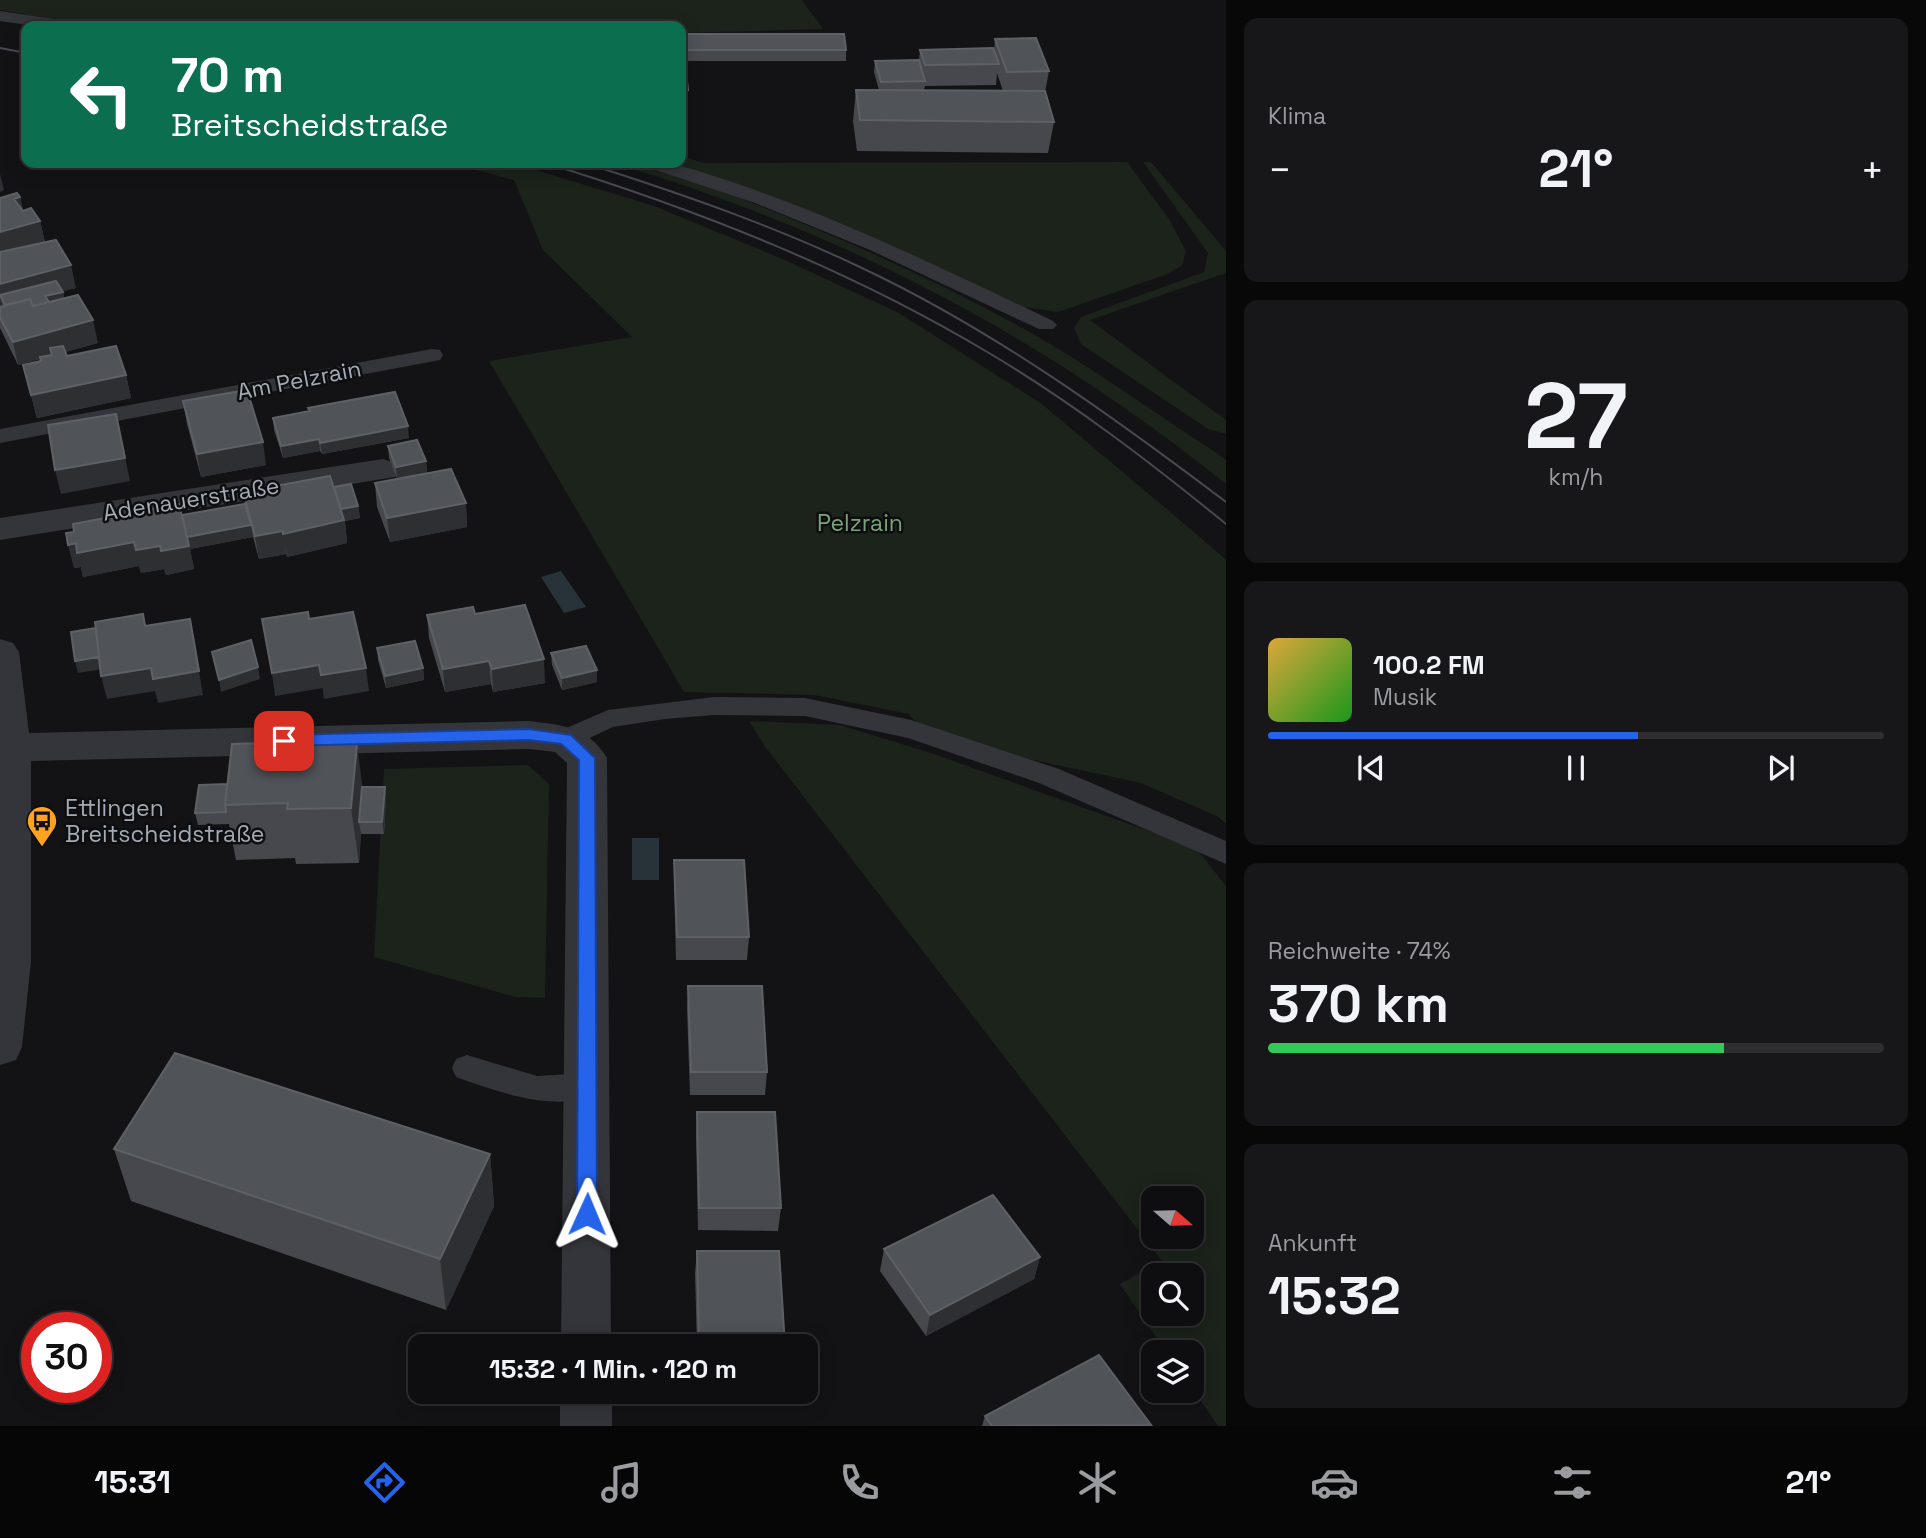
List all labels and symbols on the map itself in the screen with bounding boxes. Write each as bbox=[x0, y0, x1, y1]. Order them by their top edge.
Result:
street label: Am Pelzrain bbox=[234, 353, 364, 407]
street label: Adenauerstraße bbox=[101, 470, 281, 528]
park label: Pelzrain bbox=[817, 508, 903, 538]
pin bbox=[254, 711, 314, 771]
place label: Ettlingen Breitscheidstraße bbox=[65, 793, 264, 849]
bus stop icon: Ettlingen Breitscheidstraße bbox=[25, 804, 59, 848]
position arrow bbox=[550, 1177, 624, 1251]
north arrow bbox=[1141, 1186, 1204, 1250]
speed limit sign: 30 bbox=[21, 1312, 112, 1403]

